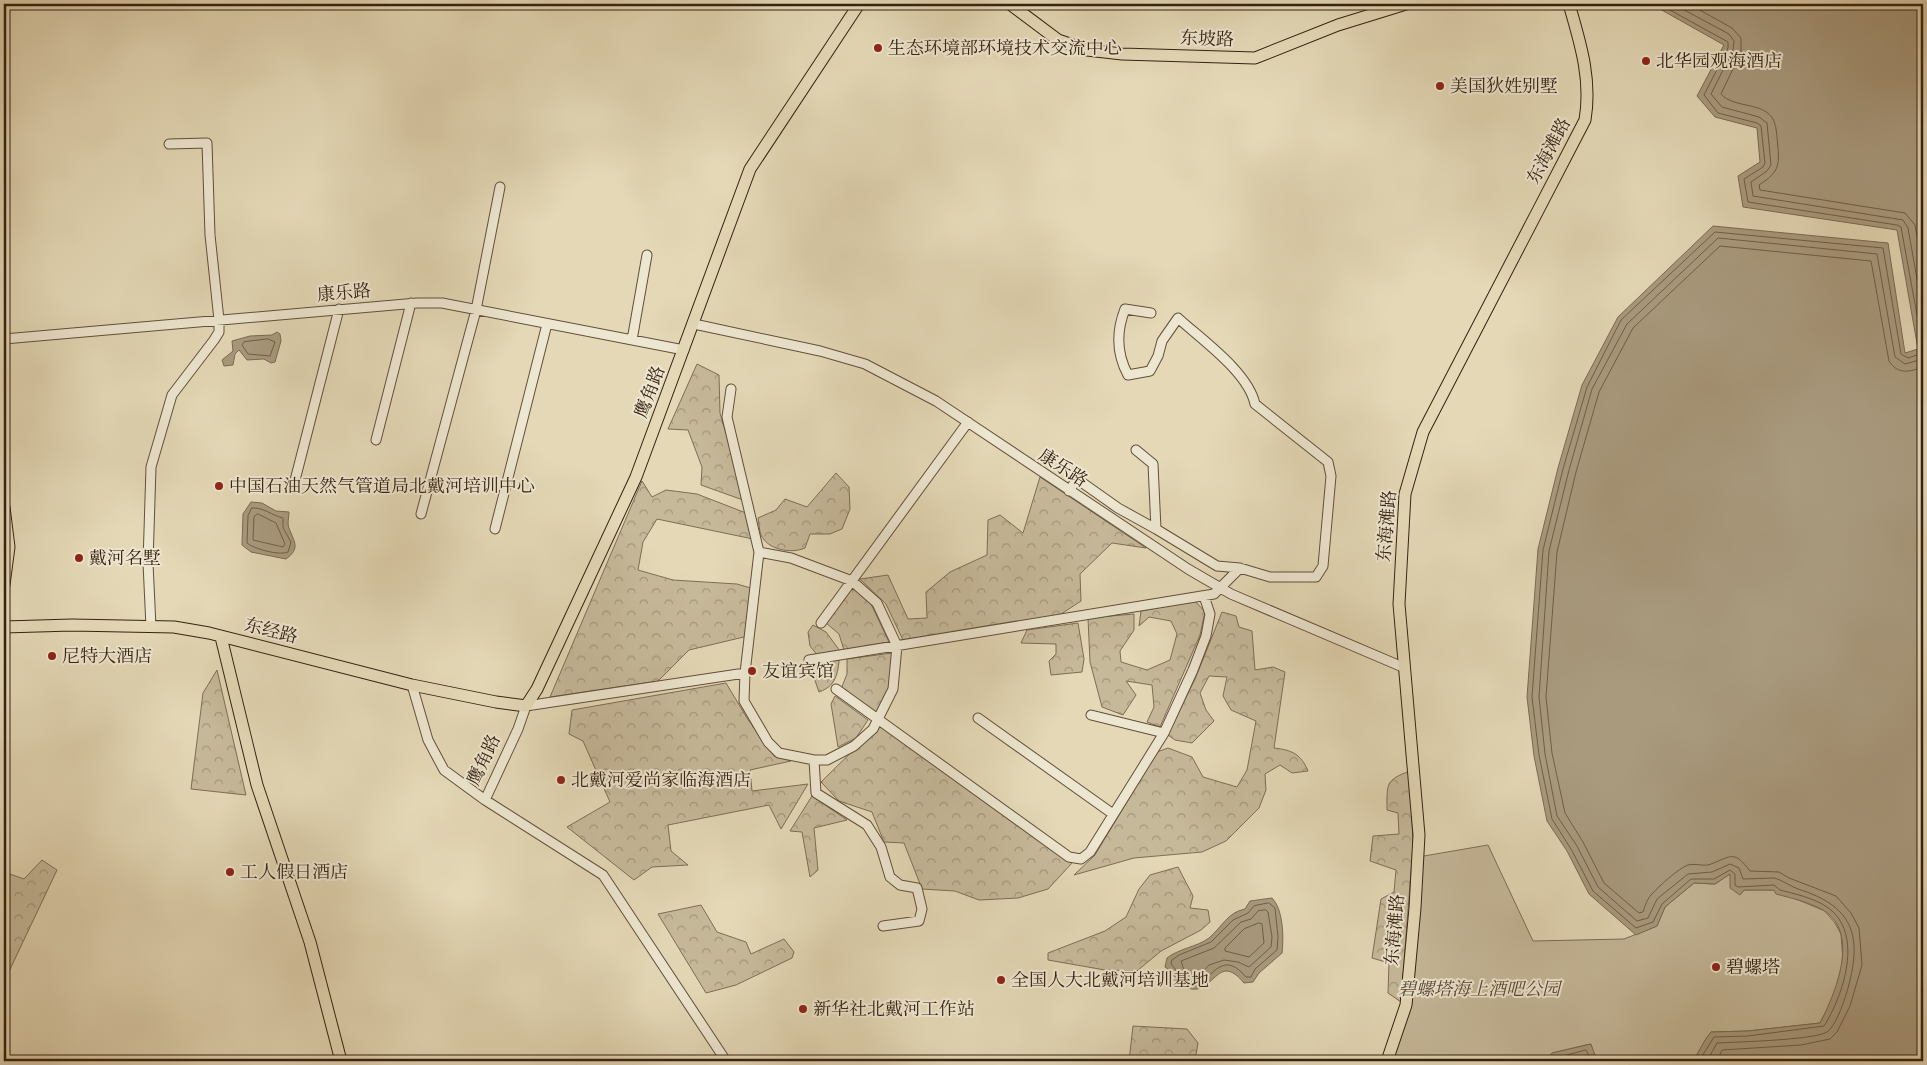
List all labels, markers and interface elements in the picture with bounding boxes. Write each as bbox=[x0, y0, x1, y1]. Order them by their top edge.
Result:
street label: 东坡路 bbox=[1180, 28, 1234, 50]
place label: 生态环境部环境技术交流中心 bbox=[888, 38, 1122, 59]
marker: 生态环境部环境技术交流中心 bbox=[872, 42, 884, 54]
place label: 北华园观海酒店 bbox=[1656, 51, 1782, 72]
marker: 北华园观海酒店 bbox=[1640, 55, 1652, 67]
place label: 美国狄姓别墅 bbox=[1450, 76, 1558, 97]
marker: 美国狄姓别墅 bbox=[1434, 80, 1446, 92]
street label: 东海滩路 bbox=[1523, 114, 1575, 188]
street label: 康乐路 bbox=[316, 280, 372, 306]
street label: 鹰角路 bbox=[631, 363, 669, 421]
street label: 康乐路 bbox=[1035, 444, 1091, 492]
place label: 中国石油天然气管道局北戴河培训中心 bbox=[229, 476, 535, 497]
marker: 中国石油天然气管道局北戴河培训中心 bbox=[213, 480, 225, 492]
street label: 东海滩路 bbox=[1373, 489, 1401, 563]
place label: 戴河名墅 bbox=[89, 548, 161, 569]
marker: 戴河名墅 bbox=[73, 552, 85, 564]
street label: 东经路 bbox=[242, 614, 300, 648]
place label: 尼特大酒店 bbox=[62, 646, 152, 667]
marker: 尼特大酒店 bbox=[46, 650, 58, 662]
place label: 友谊宾馆 bbox=[762, 661, 834, 682]
marker: 友谊宾馆 bbox=[746, 665, 758, 677]
street label: 鹰角路 bbox=[463, 731, 505, 789]
place label: 北戴河爱尚家临海酒店 bbox=[571, 770, 751, 791]
marker: 北戴河爱尚家临海酒店 bbox=[555, 774, 567, 786]
place label: 工人假日酒店 bbox=[240, 862, 348, 883]
marker: 工人假日酒店 bbox=[224, 866, 236, 878]
street label: 东海滩路 bbox=[1381, 893, 1409, 967]
place label: 碧螺塔 bbox=[1726, 957, 1780, 978]
marker: 碧螺塔 bbox=[1710, 961, 1722, 973]
place label: 全国人大北戴河培训基地 bbox=[1011, 970, 1209, 991]
marker: 全国人大北戴河培训基地 bbox=[995, 974, 1007, 986]
park label: 碧螺塔海上酒吧公园 bbox=[1398, 979, 1563, 1000]
place label: 新华社北戴河工作站 bbox=[813, 999, 975, 1020]
marker: 新华社北戴河工作站 bbox=[797, 1003, 809, 1015]

